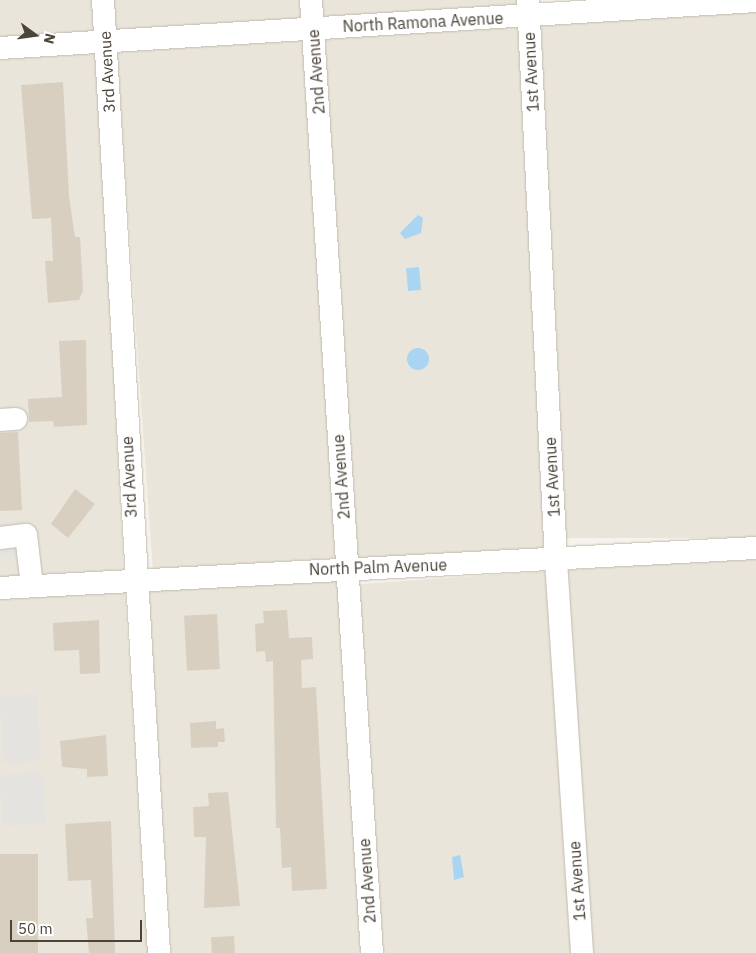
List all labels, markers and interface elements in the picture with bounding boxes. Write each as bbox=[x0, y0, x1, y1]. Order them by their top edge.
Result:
street label: North Ramona Avenue bbox=[342, 8, 504, 36]
north arrow bbox=[10, 10, 60, 60]
street label: 2nd Avenue bbox=[303, 29, 329, 115]
street label: 3rd Avenue bbox=[95, 31, 119, 113]
text: N bbox=[40, 32, 60, 46]
street label: 1st Avenue bbox=[519, 32, 543, 112]
street label: 2nd Avenue bbox=[328, 434, 354, 520]
street label: 3rd Avenue bbox=[117, 436, 141, 518]
street label: 1st Avenue bbox=[540, 437, 564, 517]
street label: North Palm Avenue bbox=[309, 555, 447, 579]
street label: 2nd Avenue bbox=[354, 838, 380, 924]
street label: 1st Avenue bbox=[565, 840, 589, 922]
scale bar bbox=[12, 910, 145, 942]
text: 50 m bbox=[18, 919, 53, 938]

